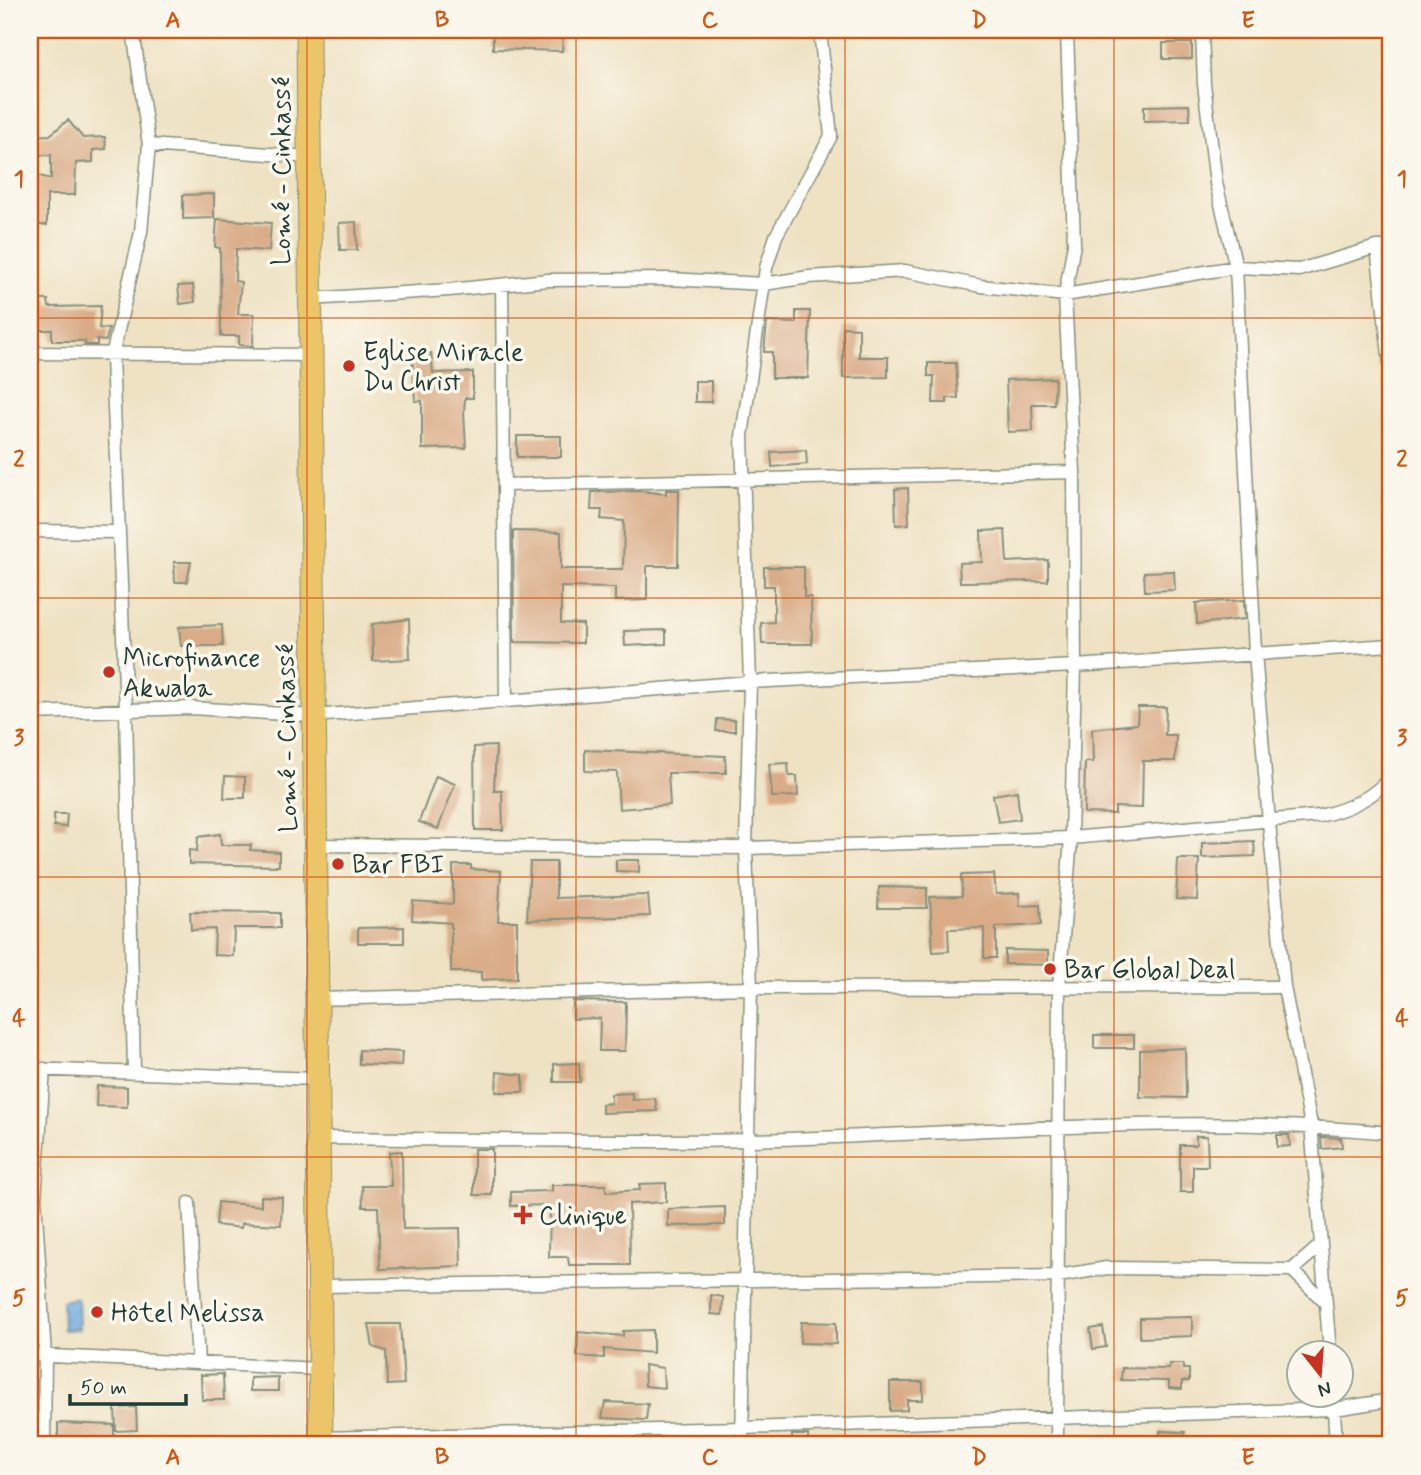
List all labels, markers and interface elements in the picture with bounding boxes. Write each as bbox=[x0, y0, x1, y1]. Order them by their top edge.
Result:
text: A bbox=[165, 6, 181, 36]
text: B bbox=[435, 6, 450, 36]
text: C bbox=[702, 6, 719, 36]
text: D bbox=[971, 6, 987, 36]
text: E bbox=[1241, 6, 1255, 36]
street label: Lomé - Cinkassé bbox=[266, 77, 300, 265]
text: 1 bbox=[14, 165, 24, 195]
text: 1 bbox=[1397, 165, 1407, 195]
place label: Eglise Miracle Du Christ bbox=[363, 336, 524, 400]
marker: Eglise Miracle Du Christ bbox=[341, 358, 357, 374]
text: 2 bbox=[13, 445, 25, 475]
text: 2 bbox=[1396, 445, 1408, 475]
place label: Microfinance Akwaba bbox=[123, 642, 260, 706]
street label: Lomé - Cinkassé bbox=[269, 643, 307, 832]
marker: Microfinance Akwaba bbox=[101, 664, 117, 680]
text: 3 bbox=[14, 724, 25, 754]
text: 3 bbox=[1397, 724, 1408, 754]
place label: Bar FBI bbox=[352, 849, 444, 883]
marker: Bar FBI bbox=[330, 856, 346, 872]
place label: Bar Global Deal bbox=[1064, 954, 1235, 988]
marker: Bar Global Deal bbox=[1042, 961, 1058, 977]
text: 4 bbox=[12, 1004, 26, 1034]
text: 4 bbox=[1395, 1004, 1409, 1034]
place label: Clinique bbox=[539, 1200, 627, 1234]
marker: Clinique bbox=[513, 1205, 533, 1225]
text: 5 bbox=[12, 1284, 26, 1314]
text: 5 bbox=[1395, 1284, 1409, 1314]
place label: Hôtel Melissa bbox=[111, 1297, 265, 1331]
marker: Hôtel Melissa bbox=[89, 1304, 105, 1320]
north arrow bbox=[1284, 1338, 1354, 1408]
scale bar bbox=[70, 1363, 186, 1407]
text: 50 m bbox=[80, 1374, 127, 1402]
text: N bbox=[1315, 1375, 1334, 1403]
text: A bbox=[165, 1443, 181, 1473]
text: B bbox=[435, 1443, 450, 1473]
text: C bbox=[702, 1443, 719, 1473]
text: D bbox=[971, 1443, 987, 1473]
text: E bbox=[1241, 1443, 1255, 1473]

